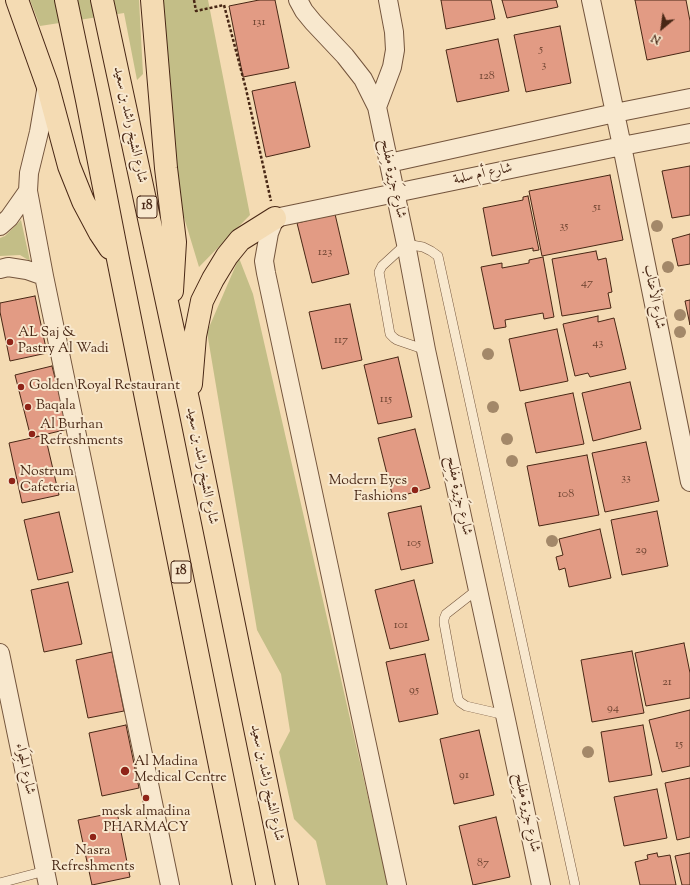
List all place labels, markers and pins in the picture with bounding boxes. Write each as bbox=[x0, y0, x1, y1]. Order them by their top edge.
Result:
place label: AL Saj & Pastry Al Wadi bbox=[18, 326, 109, 358]
marker: AL Saj & Pastry Al Wadi bbox=[5, 337, 15, 347]
place label: Golden Royal Restaurant bbox=[29, 379, 180, 395]
marker: Golden Royal Restaurant bbox=[16, 382, 26, 392]
place label: Baqala bbox=[36, 399, 76, 415]
marker: Baqala bbox=[23, 402, 33, 412]
place label: Al Burhan Refreshments bbox=[40, 418, 123, 450]
marker: Al Burhan Refreshments bbox=[27, 429, 37, 439]
place label: Nostrum Cafeteria bbox=[20, 465, 76, 498]
place label: Modern Eyes Fashions bbox=[329, 474, 407, 506]
marker: Nostrum Cafeteria bbox=[7, 476, 17, 486]
marker: Modern Eyes Fashions bbox=[410, 485, 420, 495]
place label: Al Madina Medical Centre bbox=[134, 755, 227, 788]
marker: Al Madina Medical Centre bbox=[119, 765, 131, 777]
marker: mesk almadina PHARMACY bbox=[141, 793, 151, 803]
place label: mesk almadina PHARMACY bbox=[102, 805, 190, 838]
marker: Nasra Refreshments bbox=[88, 832, 98, 842]
place label: Nasra Refreshments bbox=[52, 844, 134, 876]

